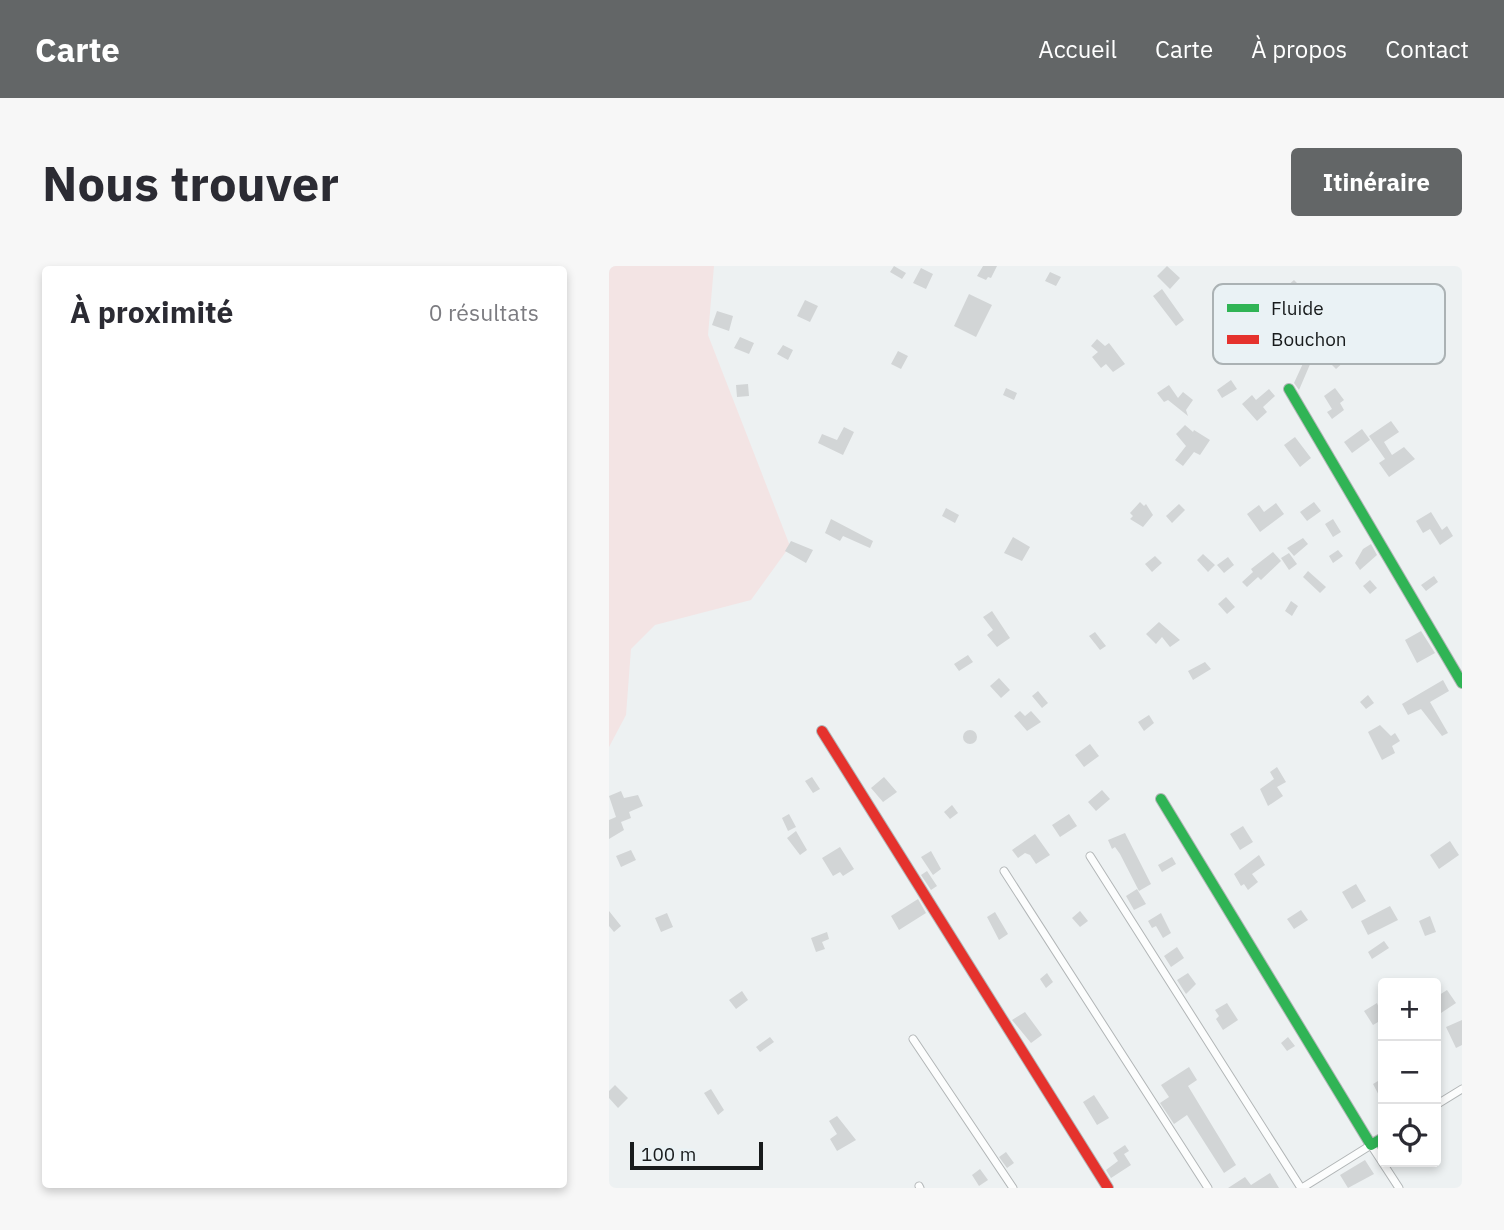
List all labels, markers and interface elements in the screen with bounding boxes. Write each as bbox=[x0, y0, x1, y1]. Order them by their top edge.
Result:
text: Carte bbox=[35, 28, 120, 71]
text: Accueil bbox=[1038, 33, 1117, 65]
text: Carte bbox=[1155, 33, 1213, 65]
text: À propos bbox=[1251, 33, 1347, 65]
text: Contact bbox=[1385, 33, 1469, 65]
button: Itinéraire bbox=[1291, 148, 1462, 216]
text: Nous trouver bbox=[42, 151, 339, 214]
legend bbox=[1213, 284, 1445, 364]
text: À proximité bbox=[70, 292, 233, 331]
text: Fluide bbox=[1271, 296, 1324, 320]
text: 0 résultats bbox=[429, 297, 539, 327]
text: Bouchon bbox=[1271, 327, 1347, 351]
map controls bbox=[1378, 978, 1441, 1167]
button: + bbox=[1378, 978, 1441, 1041]
button: − bbox=[1378, 1041, 1441, 1104]
button: locate bbox=[1378, 1104, 1441, 1167]
scale bar bbox=[630, 1139, 763, 1171]
text: 100 m bbox=[641, 1142, 696, 1166]

